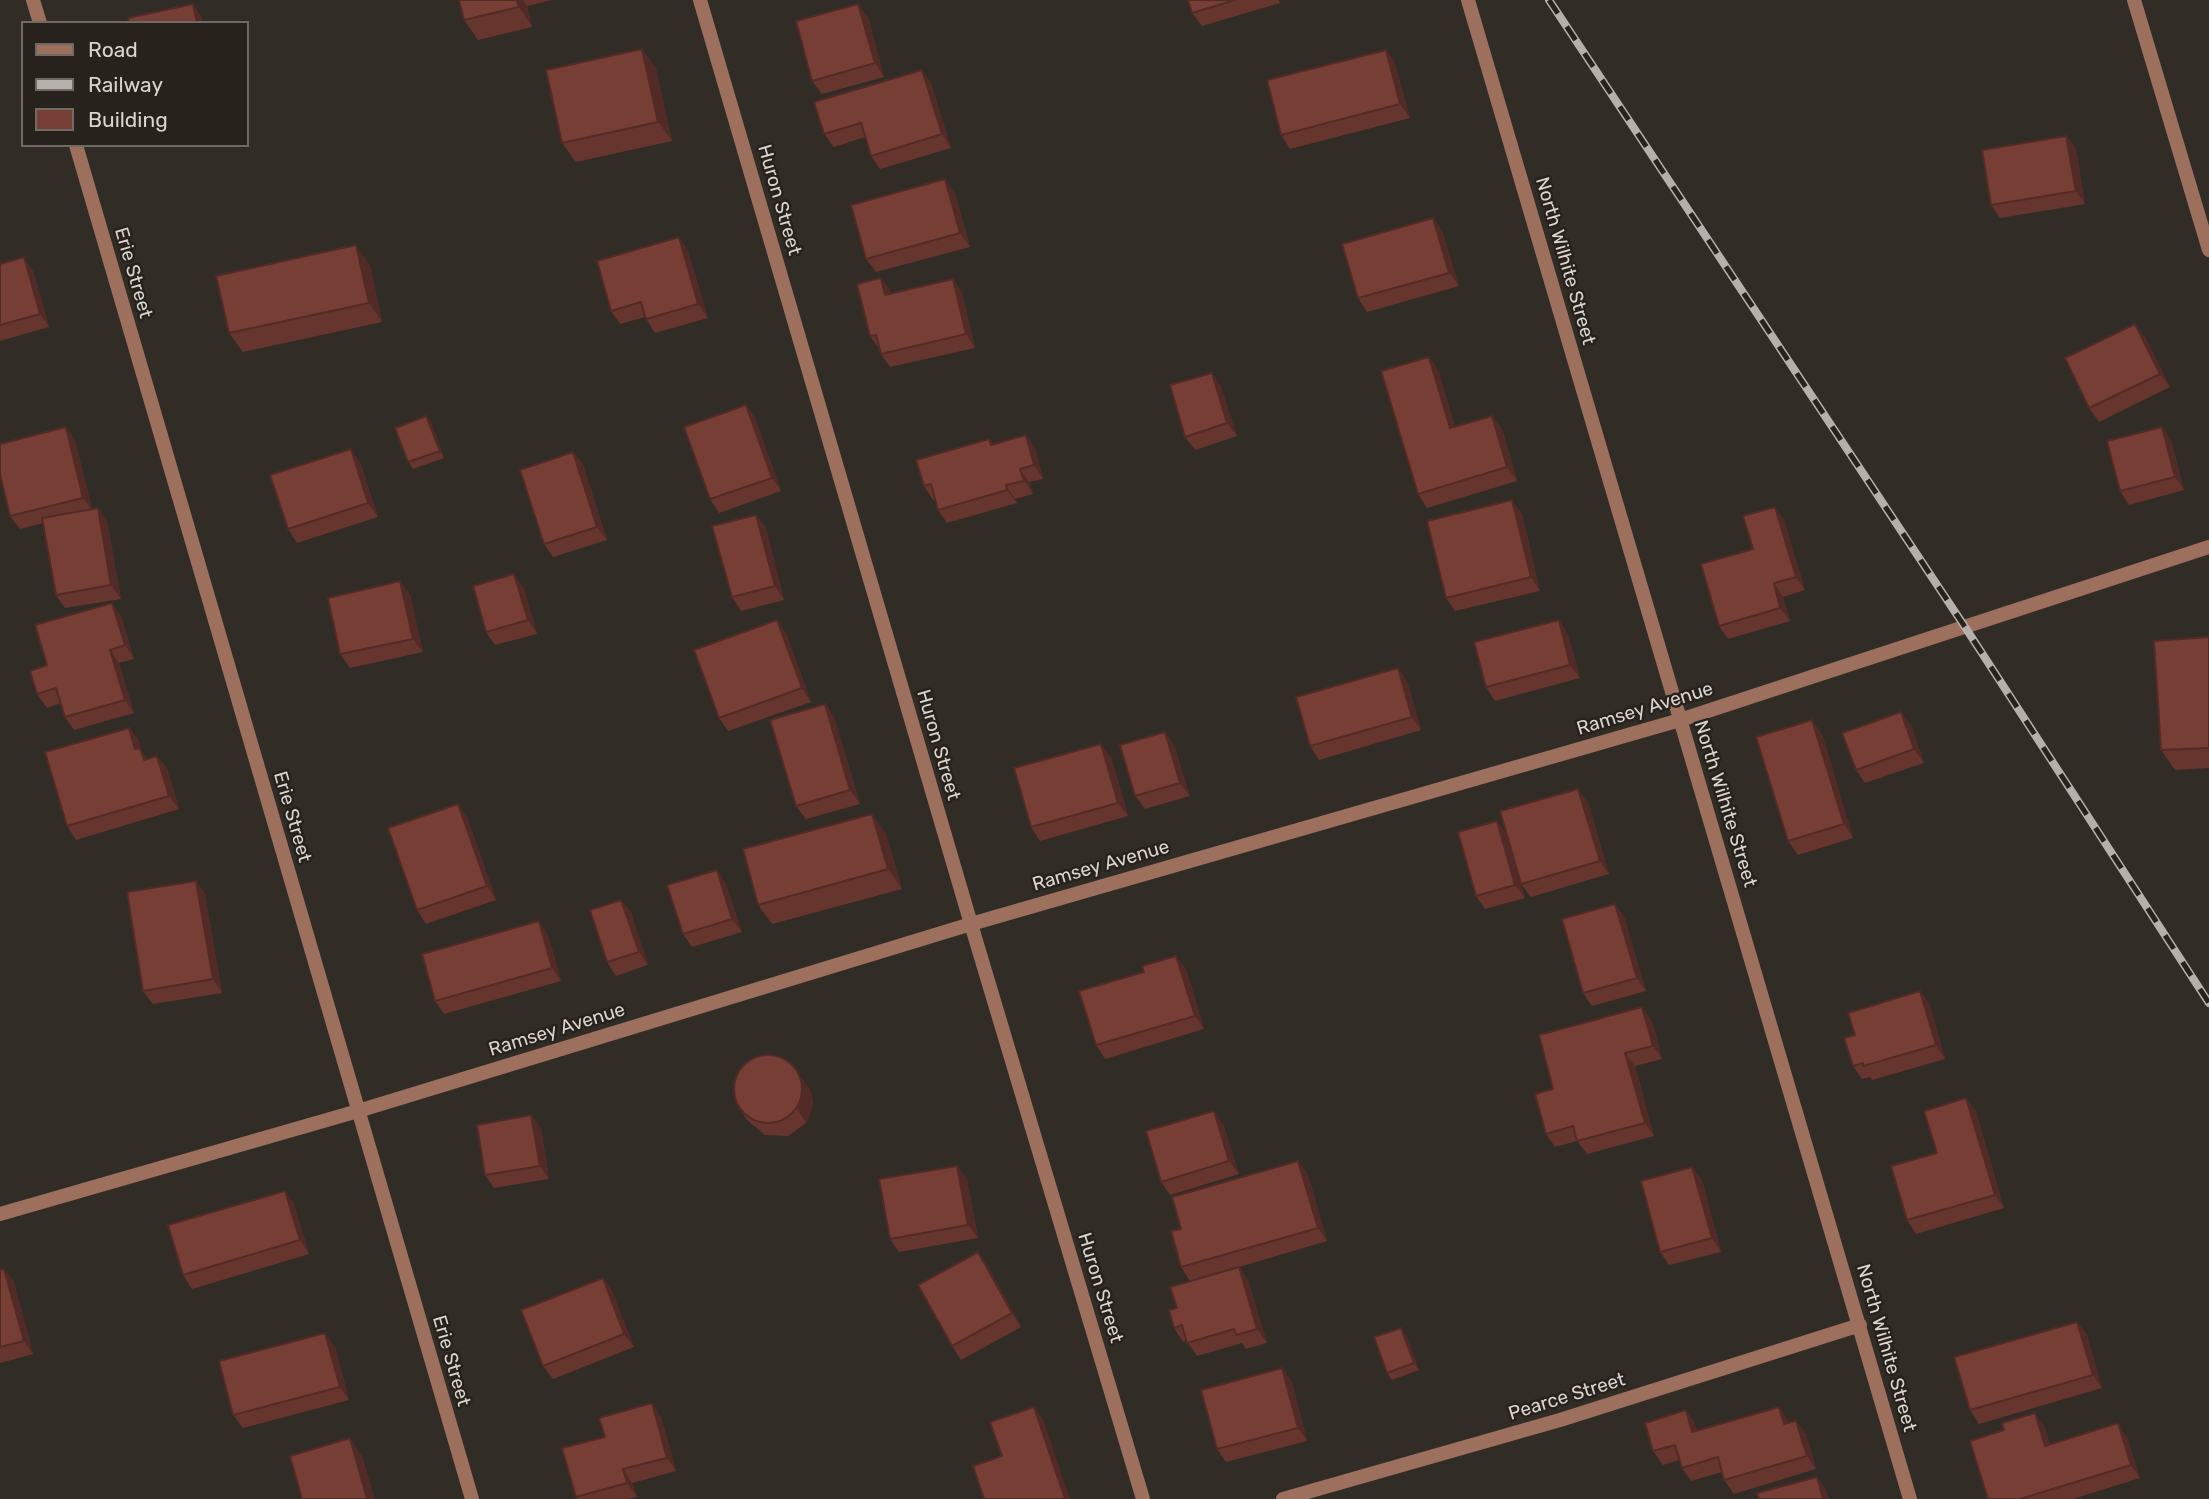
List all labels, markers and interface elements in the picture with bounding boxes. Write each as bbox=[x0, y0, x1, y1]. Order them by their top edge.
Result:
legend bbox=[21, 21, 248, 147]
text: Road bbox=[88, 37, 138, 62]
text: Railway bbox=[88, 72, 163, 97]
text: Building bbox=[88, 107, 168, 132]
street label: Huron Street bbox=[752, 142, 806, 258]
street label: North Wilhite Street bbox=[1530, 175, 1600, 347]
street label: Erie Street bbox=[109, 225, 157, 321]
street label: Ramsey Avenue bbox=[1574, 677, 1716, 741]
street label: Huron Street bbox=[911, 687, 965, 803]
street label: North Wilhite Street bbox=[1689, 718, 1761, 890]
street label: Erie Street bbox=[268, 769, 316, 865]
street label: Ramsey Avenue bbox=[1030, 836, 1172, 896]
street label: Ramsey Avenue bbox=[486, 998, 628, 1062]
street label: Huron Street bbox=[1072, 1230, 1128, 1346]
street label: North Wilhite Street bbox=[1851, 1262, 1921, 1434]
street label: Erie Street bbox=[427, 1313, 475, 1409]
street label: Pearce Street bbox=[1506, 1368, 1628, 1426]

